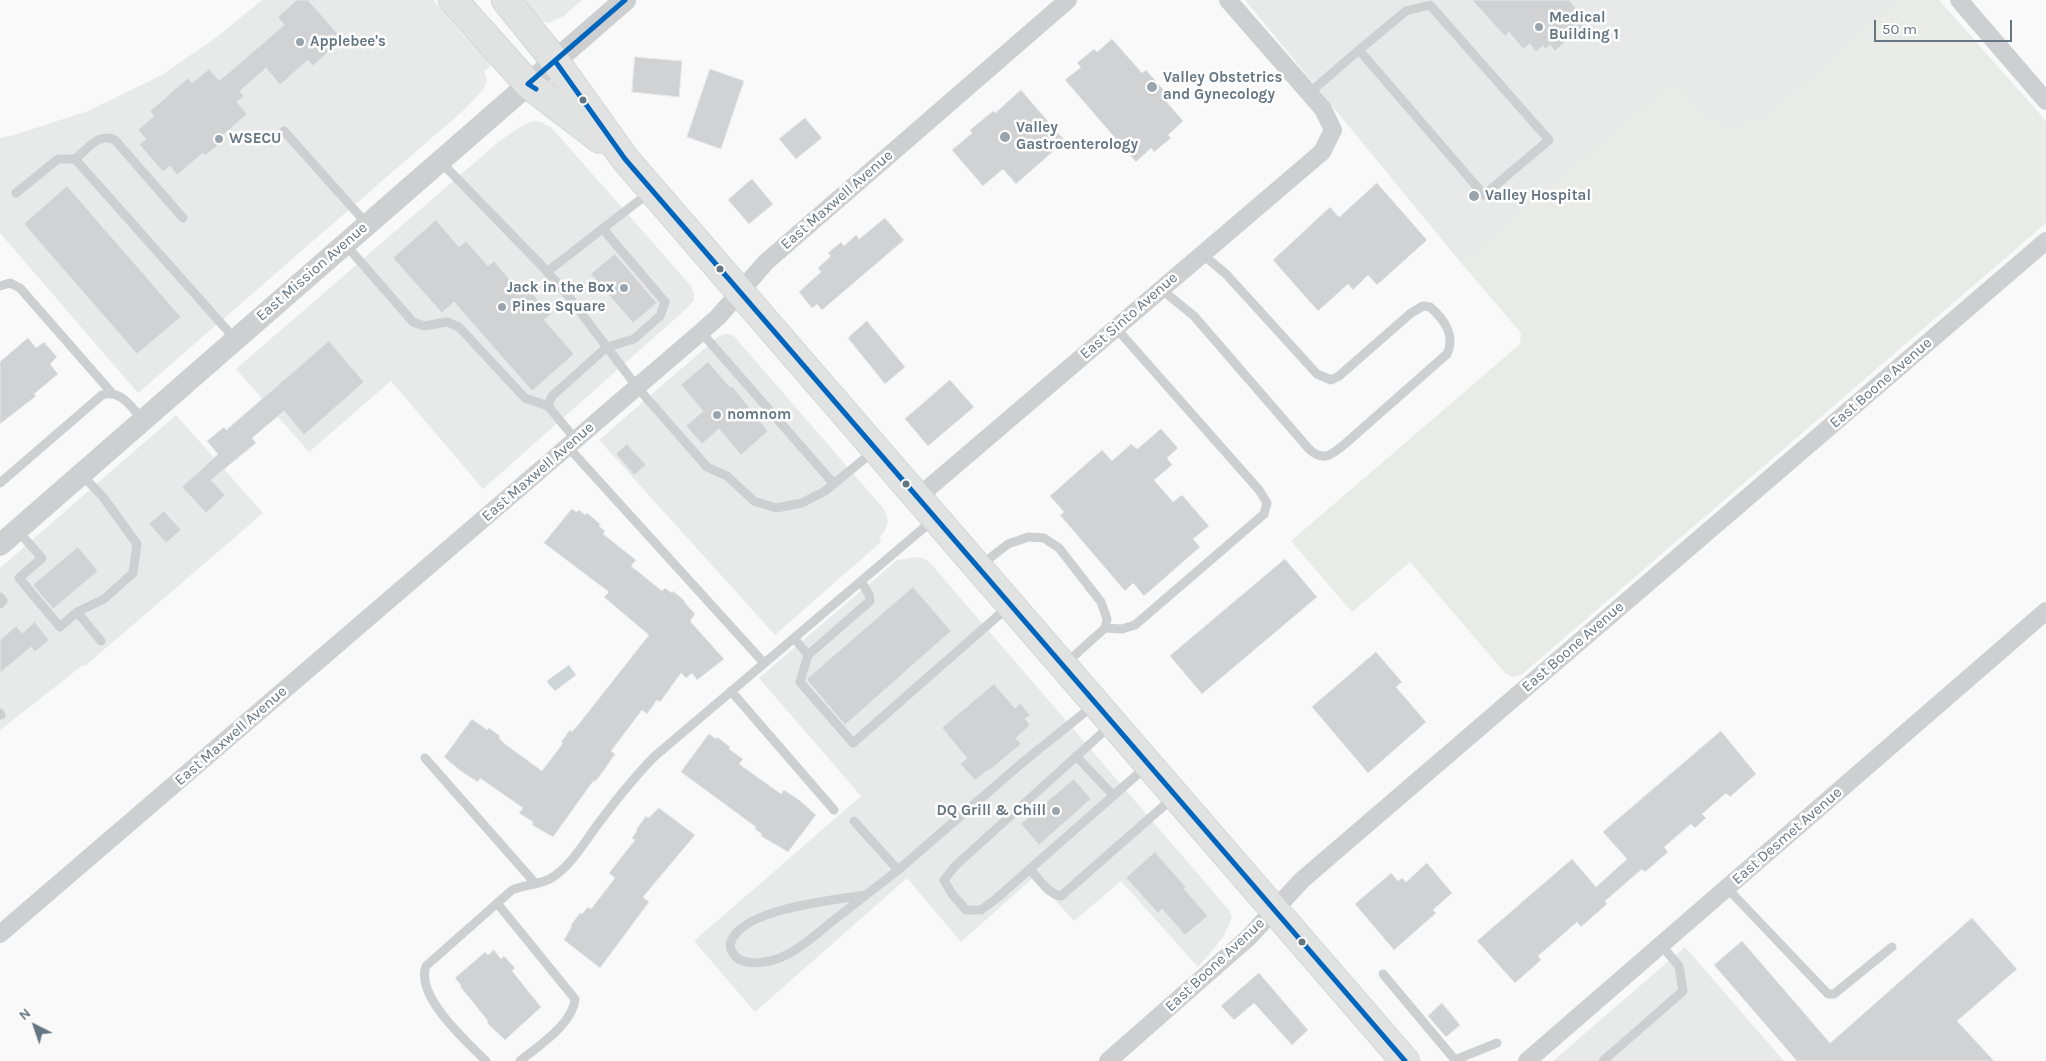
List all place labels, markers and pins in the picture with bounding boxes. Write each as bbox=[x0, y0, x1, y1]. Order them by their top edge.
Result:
place label: Medical Building 1 bbox=[1549, 9, 1619, 44]
marker: Medical Building 1 bbox=[1533, 21, 1545, 33]
place label: Applebee's bbox=[310, 33, 386, 51]
marker: Applebee's bbox=[294, 36, 306, 48]
place label: Valley Obstetrics and Gynecology bbox=[1163, 69, 1282, 104]
marker: Valley Obstetrics and Gynecology bbox=[1145, 80, 1159, 94]
unlabelled marker bbox=[578, 95, 588, 105]
place label: Valley Gastroenterology bbox=[1016, 119, 1138, 154]
place label: WSECU bbox=[229, 130, 281, 148]
marker: Valley Gastroenterology bbox=[998, 130, 1012, 144]
marker: WSECU bbox=[213, 133, 225, 145]
place label: Valley Hospital bbox=[1485, 187, 1591, 205]
marker: Valley Hospital bbox=[1467, 189, 1481, 203]
unlabelled marker bbox=[715, 264, 725, 274]
place label: Jack in the Box bbox=[506, 279, 614, 297]
marker: Jack in the Box bbox=[618, 282, 630, 294]
place label: Pines Square bbox=[512, 298, 605, 316]
marker: Pines Square bbox=[496, 301, 508, 313]
place label: nomnom bbox=[727, 406, 791, 424]
marker: nomnom bbox=[711, 409, 723, 421]
unlabelled marker bbox=[901, 479, 911, 489]
place label: DQ Grill & Chill bbox=[937, 802, 1046, 820]
marker: DQ Grill & Chill bbox=[1050, 805, 1062, 817]
unlabelled marker bbox=[1297, 937, 1307, 947]

